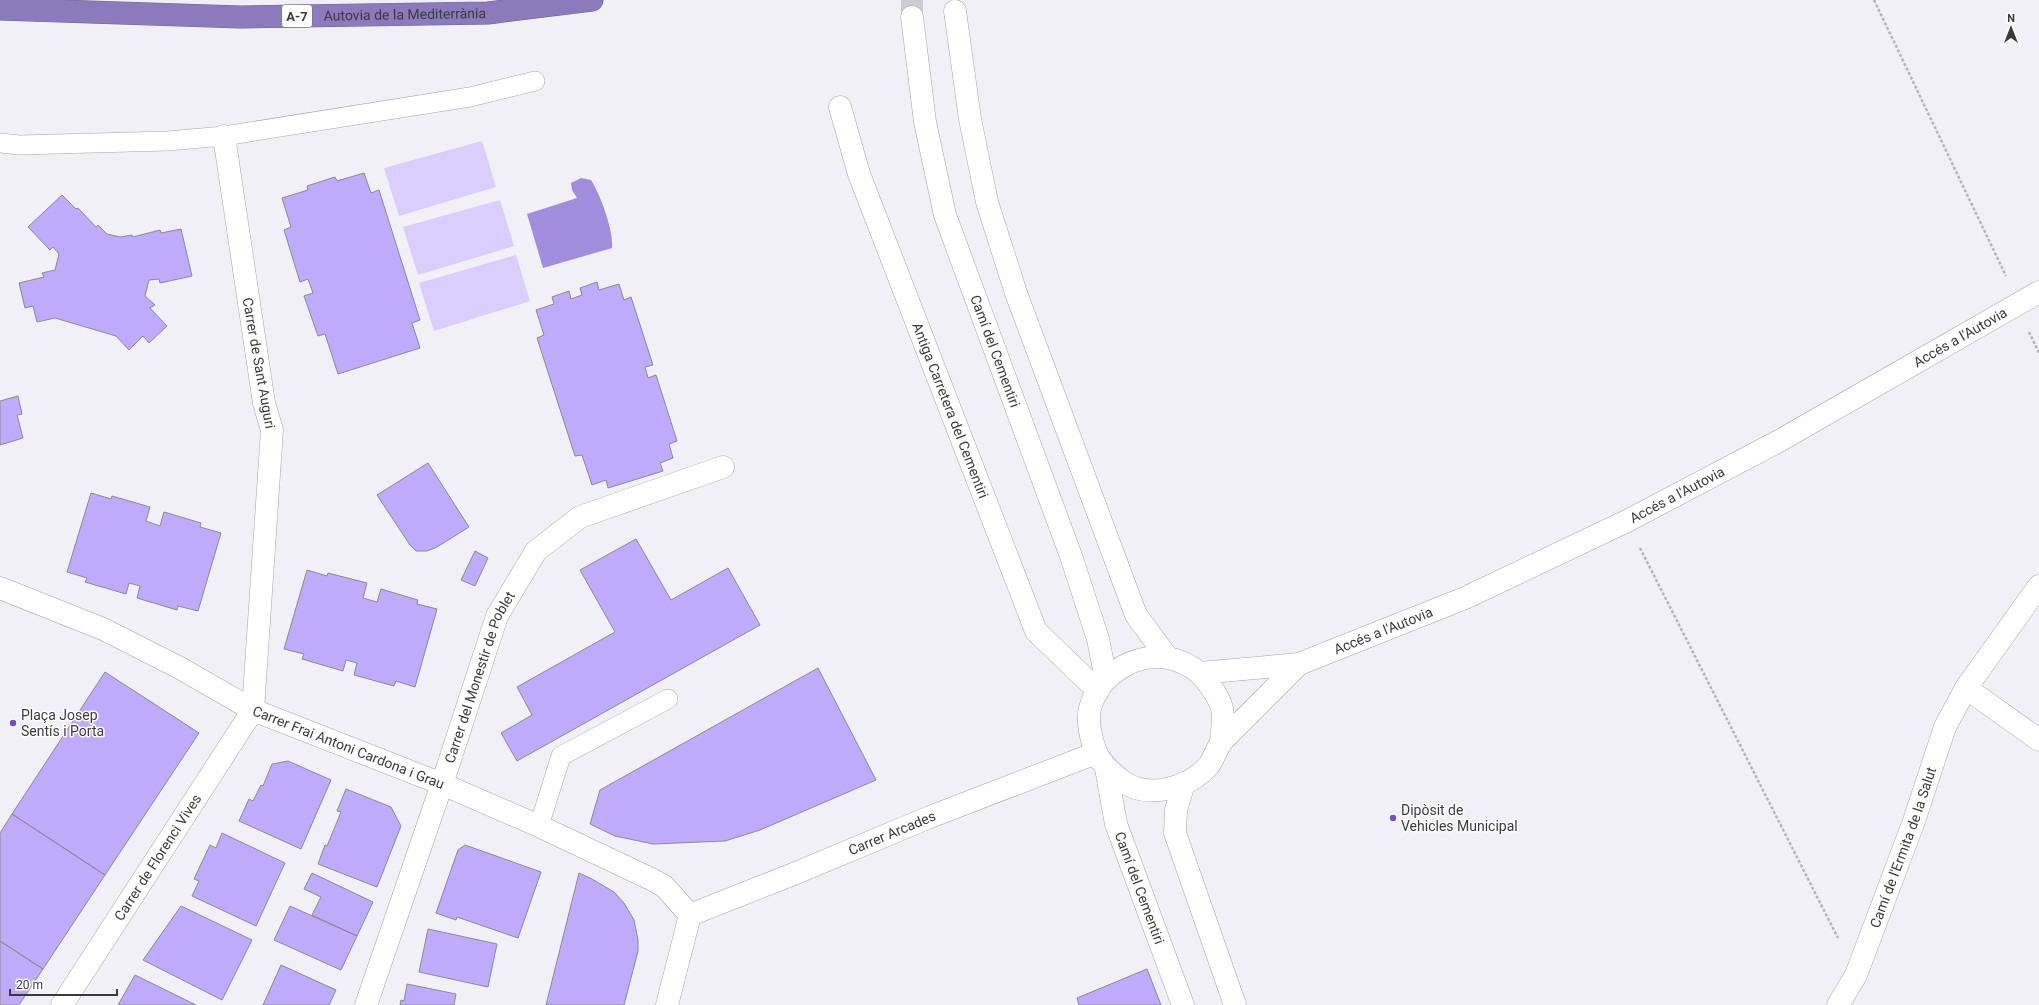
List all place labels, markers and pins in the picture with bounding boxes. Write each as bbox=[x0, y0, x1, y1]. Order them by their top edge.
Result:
place label: Plaça Josep Sentís i Porta bbox=[21, 707, 104, 739]
marker: Plaça Josep Sentís i Porta bbox=[8, 718, 18, 728]
place label: Dipòsit de Vehicles Municipal bbox=[1401, 802, 1518, 834]
marker: Dipòsit de Vehicles Municipal bbox=[1388, 813, 1398, 823]

